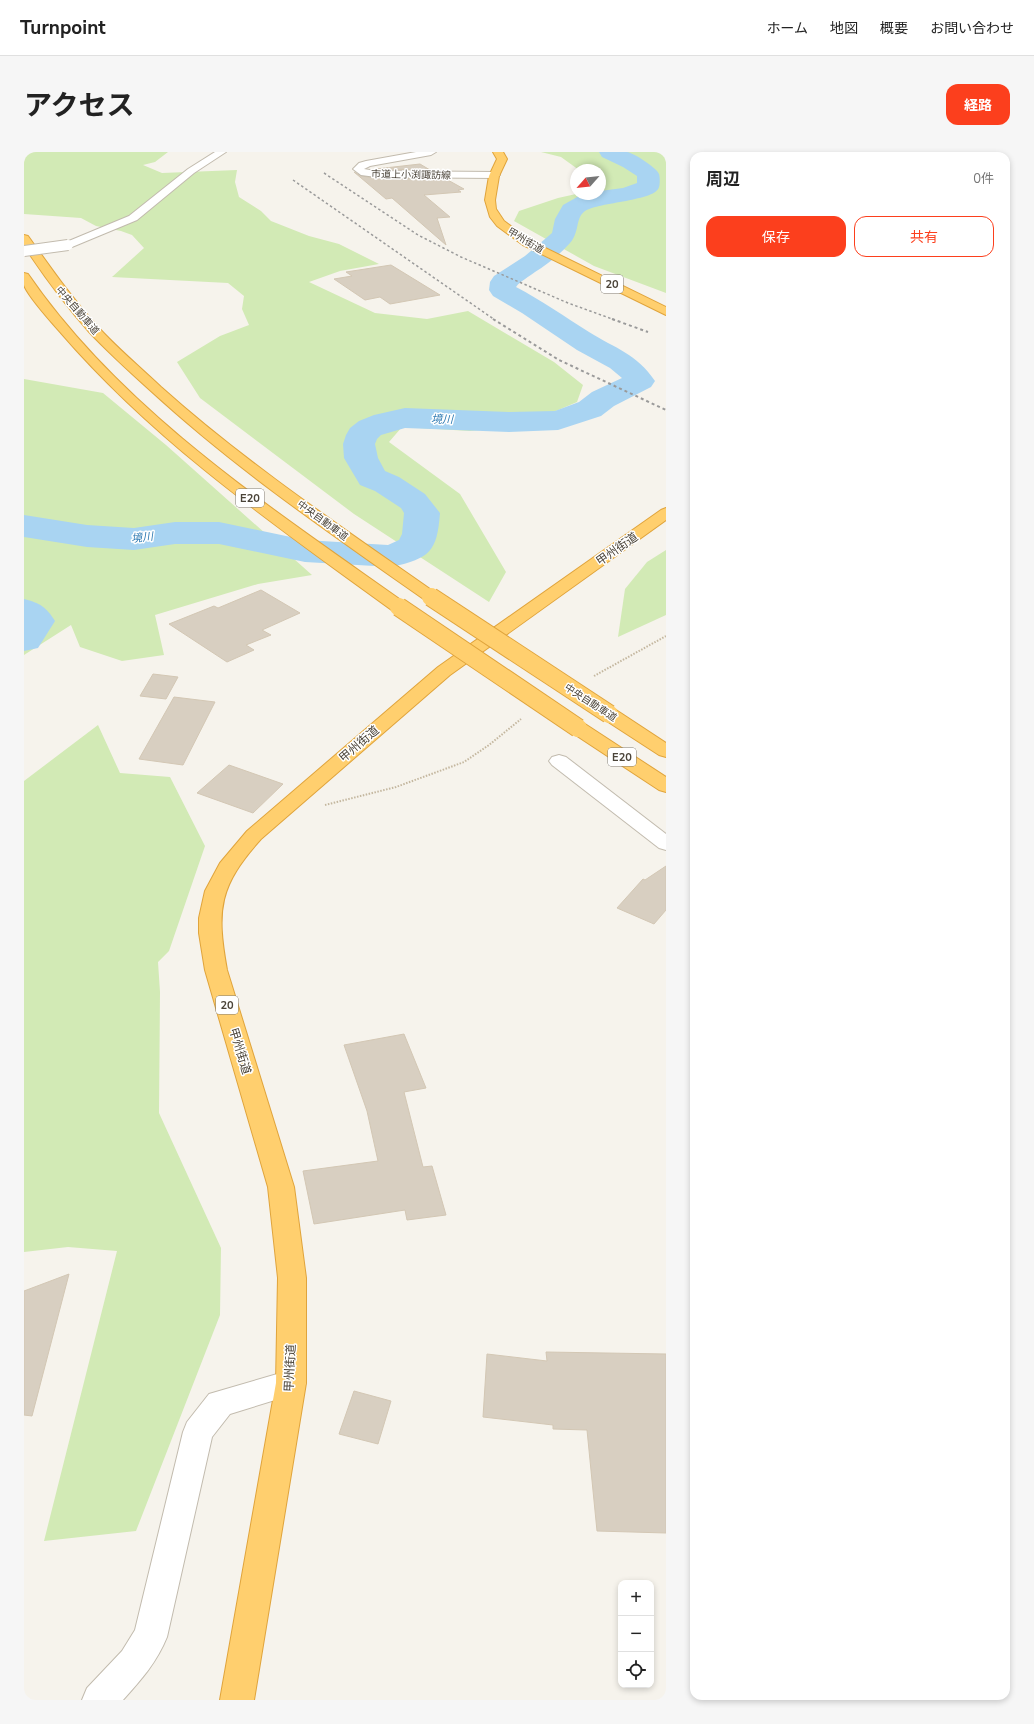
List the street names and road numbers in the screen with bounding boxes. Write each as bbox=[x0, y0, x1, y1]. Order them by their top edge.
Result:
street label: 市道上小渕諏訪線 bbox=[371, 167, 451, 183]
street label: 甲州街道 bbox=[505, 225, 546, 257]
road number: 20 bbox=[601, 275, 623, 293]
street label: 中央自動車道 bbox=[52, 283, 102, 338]
road number: E20 bbox=[236, 489, 264, 507]
street label: 中央自動車道 bbox=[294, 498, 351, 544]
street label: 甲州街道 bbox=[593, 529, 641, 569]
street label: 中央自動車道 bbox=[561, 681, 619, 725]
street label: 甲州街道 bbox=[336, 722, 382, 766]
road number: E20 bbox=[608, 748, 636, 766]
road number: 20 bbox=[216, 996, 238, 1014]
street label: 甲州街道 bbox=[225, 1026, 255, 1076]
street label: 甲州街道 bbox=[281, 1344, 299, 1392]

